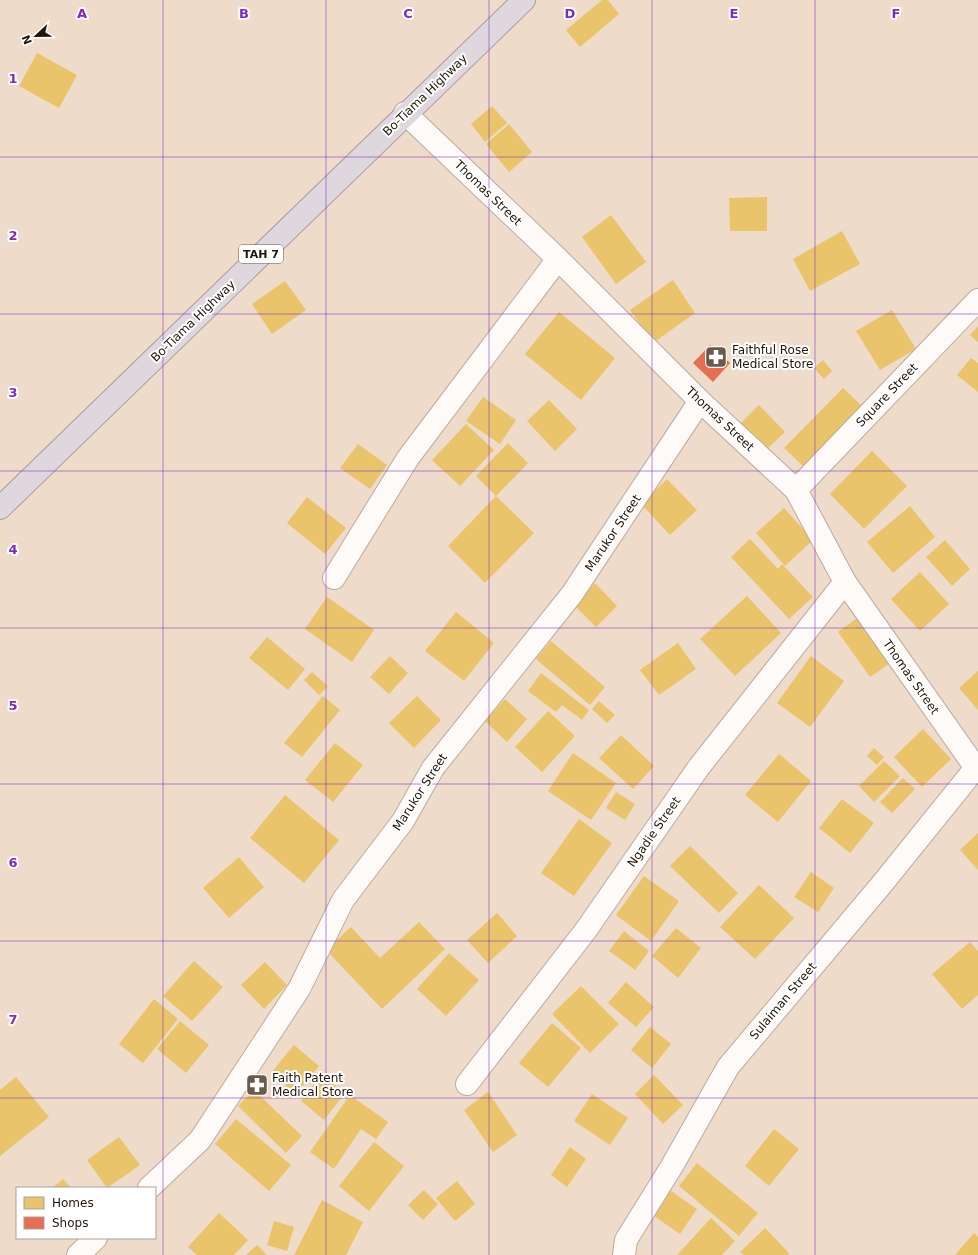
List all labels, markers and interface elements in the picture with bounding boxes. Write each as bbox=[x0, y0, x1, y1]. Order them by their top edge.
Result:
text: A bbox=[77, 6, 87, 21]
text: B bbox=[239, 6, 249, 21]
text: C bbox=[403, 6, 413, 21]
text: D bbox=[565, 6, 576, 21]
text: E bbox=[730, 6, 738, 21]
text: F bbox=[892, 6, 900, 21]
north arrow bbox=[16, 16, 56, 56]
text: N bbox=[19, 33, 35, 46]
street label: Bo-Tiama Highway bbox=[380, 51, 470, 139]
text: 1 bbox=[8, 71, 18, 86]
street label: Thomas Street bbox=[451, 157, 525, 229]
text: 2 bbox=[8, 228, 18, 243]
road number: TAH 7 bbox=[239, 245, 283, 263]
street label: Bo-Tiama Highway bbox=[148, 277, 238, 365]
place label: Faithful Rose Medical Store bbox=[732, 343, 814, 371]
pharmacy icon: Faithful Rose Medical Store bbox=[703, 344, 729, 370]
street label: Square Street bbox=[853, 360, 921, 430]
street label: Thomas Street bbox=[682, 383, 757, 454]
text: 3 bbox=[8, 385, 18, 400]
street label: Marukor Street bbox=[582, 492, 644, 574]
text: 4 bbox=[8, 542, 18, 557]
street label: Thomas Street bbox=[879, 636, 942, 717]
text: 5 bbox=[8, 698, 18, 713]
street label: Marukor Street bbox=[390, 750, 450, 833]
street label: Ngadie Street bbox=[625, 794, 684, 870]
text: 6 bbox=[8, 855, 18, 870]
street label: Sulaiman Street bbox=[747, 959, 819, 1042]
text: 7 bbox=[8, 1012, 18, 1027]
place label: Faith Patent Medical Store bbox=[272, 1071, 354, 1099]
pharmacy icon: Faith Patent Medical Store bbox=[244, 1072, 270, 1098]
legend bbox=[16, 1187, 156, 1239]
text: Homes bbox=[52, 1196, 94, 1210]
text: Shops bbox=[52, 1216, 88, 1230]

